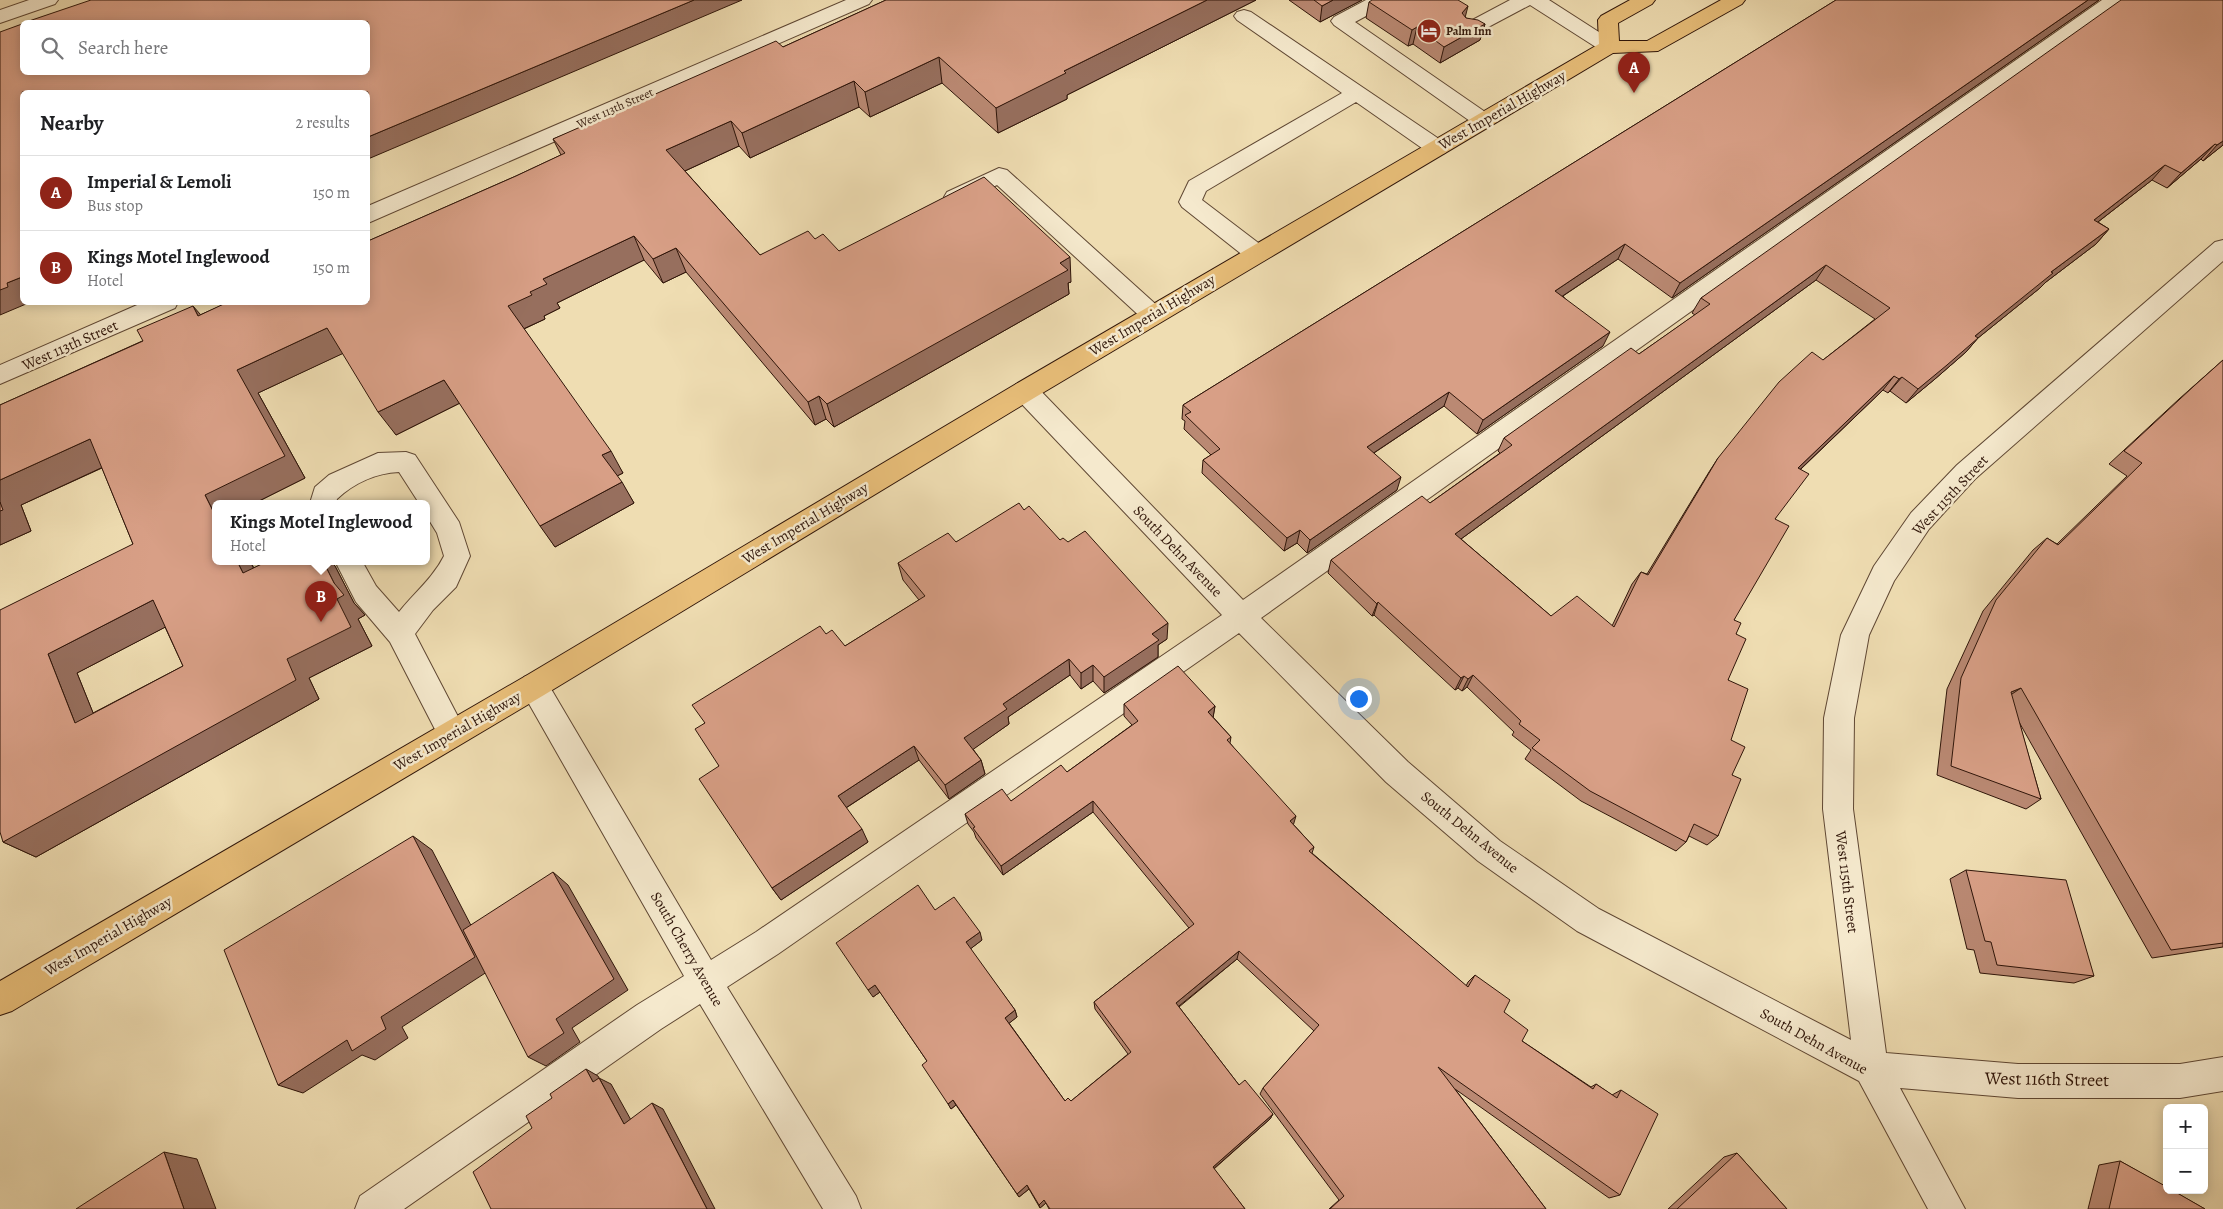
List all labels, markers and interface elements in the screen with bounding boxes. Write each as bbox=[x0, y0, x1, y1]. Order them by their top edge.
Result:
hotel icon: Palm Inn bbox=[1416, 18, 1442, 44]
search box bbox=[20, 20, 370, 75]
place label: Palm Inn bbox=[1446, 23, 1492, 39]
icon: search bbox=[38, 34, 66, 62]
text: Search here bbox=[78, 35, 168, 61]
pin: A bbox=[1618, 52, 1650, 93]
street label: West Imperial Highway bbox=[1434, 65, 1570, 155]
street label: West 113th Street bbox=[573, 84, 656, 132]
text: Nearby bbox=[40, 109, 103, 137]
text: 2 results bbox=[295, 112, 350, 134]
text: Imperial & Lemoli bbox=[87, 169, 232, 195]
text: A bbox=[51, 182, 61, 204]
text: 150 m bbox=[313, 182, 350, 204]
text: Bus stop bbox=[87, 195, 143, 217]
text: Kings Motel Inglewood bbox=[87, 244, 270, 270]
text: B bbox=[51, 257, 61, 279]
text: 150 m bbox=[313, 257, 350, 279]
street label: West Imperial Highway bbox=[1084, 269, 1219, 361]
text: Hotel bbox=[87, 270, 123, 292]
street label: West 113th Street bbox=[18, 315, 121, 375]
street label: West 115th Street bbox=[1907, 450, 1992, 540]
street label: West Imperial Highway bbox=[737, 477, 872, 569]
popup bbox=[212, 500, 430, 565]
street label: South Dehn Avenue bbox=[1129, 501, 1227, 601]
text: Kings Motel Inglewood bbox=[230, 509, 412, 535]
text: Hotel bbox=[230, 535, 266, 557]
pin: B bbox=[305, 581, 337, 622]
street label: West Imperial Highway bbox=[389, 686, 525, 776]
your location bbox=[1346, 686, 1372, 712]
street label: South Dehn Avenue bbox=[1417, 786, 1523, 878]
street label: West 115th Street bbox=[1831, 829, 1863, 934]
street label: South Cherry Avenue bbox=[646, 888, 728, 1010]
street label: West Imperial Highway bbox=[40, 891, 176, 981]
street label: South Dehn Avenue bbox=[1757, 1003, 1872, 1079]
street label: West 116th Street bbox=[1984, 1066, 2109, 1092]
map controls bbox=[2163, 1104, 2208, 1194]
button: + bbox=[2163, 1104, 2208, 1149]
button: − bbox=[2163, 1149, 2208, 1194]

